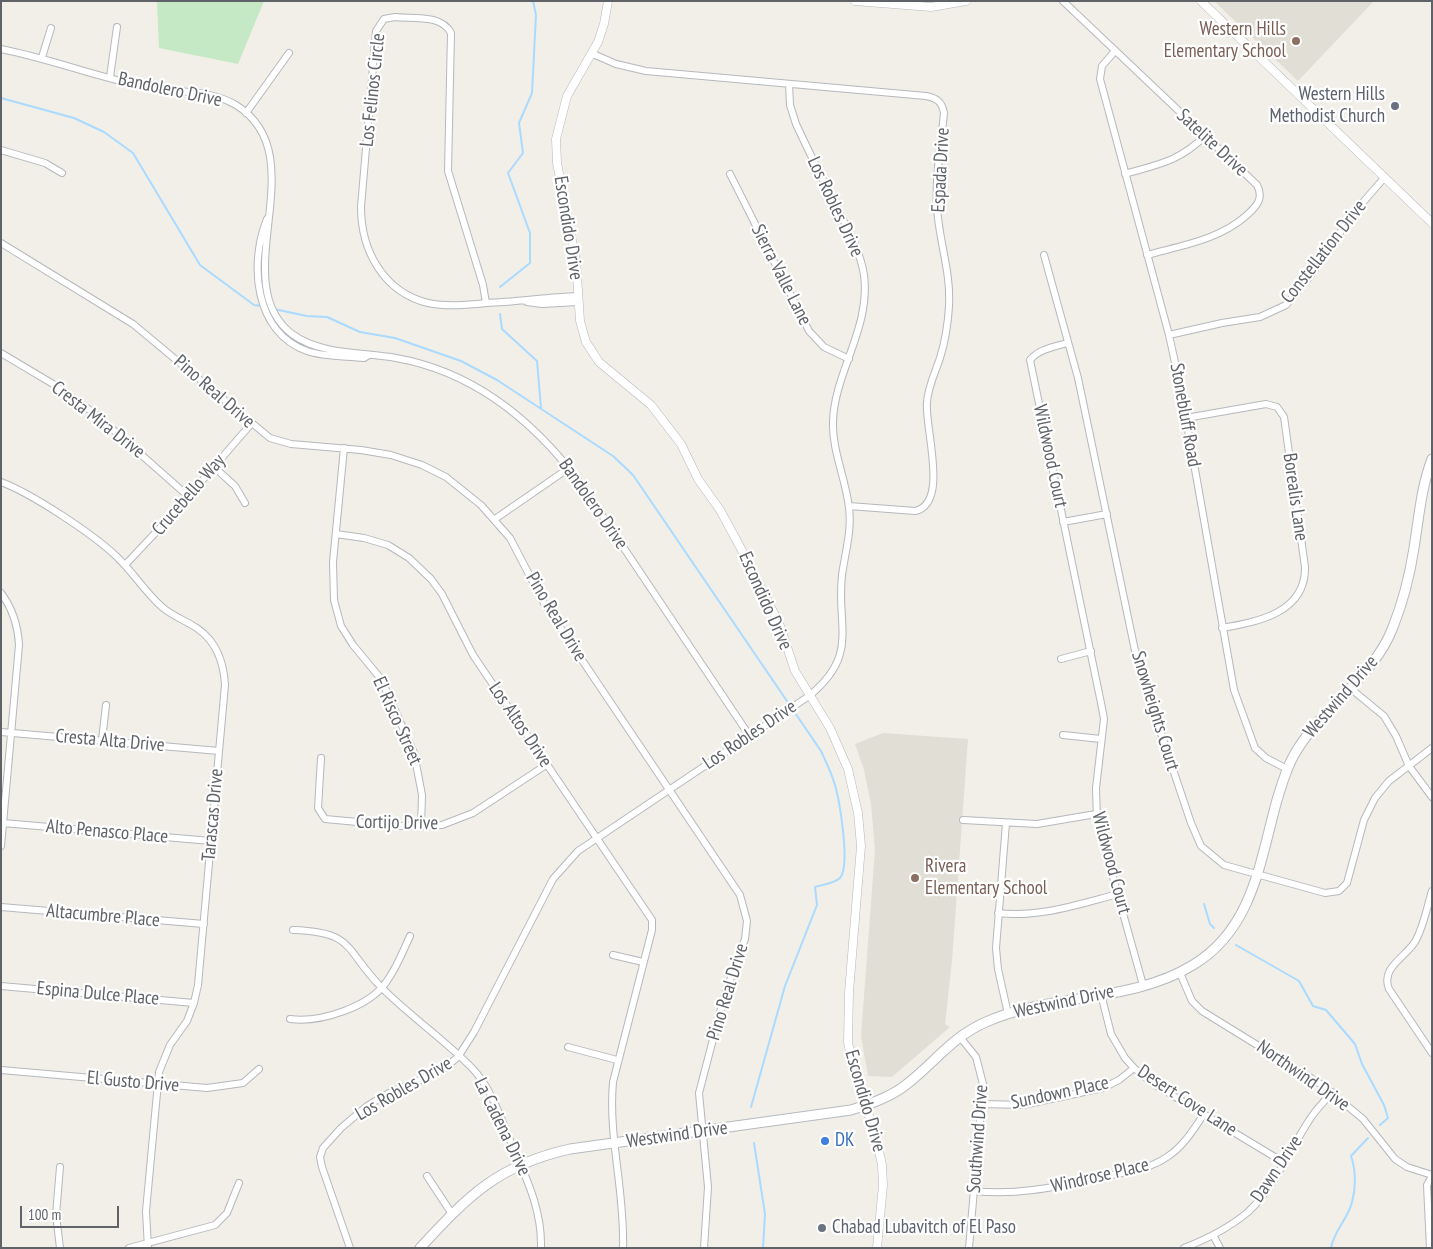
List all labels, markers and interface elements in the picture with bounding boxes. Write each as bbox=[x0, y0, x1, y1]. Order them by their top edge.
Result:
place label: Western Hills Elementary School bbox=[1164, 19, 1286, 63]
street label: Los Felinos Circle bbox=[356, 32, 390, 148]
marker: Western Hills Elementary School bbox=[1290, 35, 1302, 47]
street label: Bandolero Drive bbox=[116, 68, 224, 112]
place label: Western Hills Methodist Church bbox=[1270, 84, 1385, 128]
marker: Western Hills Methodist Church bbox=[1389, 100, 1401, 112]
street label: Satelite Drive bbox=[1172, 104, 1252, 182]
street label: Espada Drive bbox=[927, 127, 955, 213]
street label: Los Robles Drive bbox=[802, 153, 868, 261]
street label: Escondido Drive bbox=[549, 174, 587, 282]
street label: Constellation Drive bbox=[1277, 196, 1371, 308]
street label: Sierra Valle Lane bbox=[746, 221, 816, 329]
street label: Pino Real Drive bbox=[169, 351, 259, 433]
street label: Stonebluff Road bbox=[1165, 361, 1205, 469]
street label: Cresta Mira Drive bbox=[47, 376, 149, 464]
street label: Wildwood Court bbox=[1028, 402, 1072, 510]
street label: Crucebello Way bbox=[148, 450, 230, 540]
street label: Borealis Lane bbox=[1278, 452, 1312, 542]
street label: Bandolero Drive bbox=[553, 454, 633, 554]
street label: Escondido Drive bbox=[733, 548, 797, 654]
street label: Pino Real Drive bbox=[520, 568, 592, 666]
street label: Snowheights Court bbox=[1126, 648, 1184, 774]
street label: Westwind Drive bbox=[1299, 651, 1383, 743]
street label: El Risco Street bbox=[367, 673, 427, 769]
street label: Los Altos Drive bbox=[483, 678, 557, 772]
street label: Los Robles Drive bbox=[699, 695, 801, 775]
street label: Cresta Alta Drive bbox=[54, 725, 166, 757]
street label: Tarascas Drive bbox=[198, 768, 228, 862]
street label: Wildwood Court bbox=[1086, 809, 1136, 917]
street label: Cortijo Drive bbox=[356, 811, 438, 835]
street label: Alto Penasco Place bbox=[45, 815, 169, 849]
place label: Rivera Elementary School bbox=[925, 856, 1047, 900]
marker: Rivera Elementary School bbox=[909, 872, 921, 884]
street label: Altacumbre Place bbox=[45, 900, 161, 932]
street label: Pino Real Drive bbox=[702, 941, 754, 1043]
street label: Espina Dulce Place bbox=[36, 977, 160, 1011]
street label: Westwind Drive bbox=[1012, 980, 1116, 1024]
street label: Northwind Drive bbox=[1252, 1036, 1354, 1116]
street label: Escondido Drive bbox=[840, 1047, 890, 1155]
street label: Los Robles Drive bbox=[352, 1052, 456, 1126]
street label: Desert Cove Lane bbox=[1133, 1060, 1241, 1142]
street label: El Gusto Drive bbox=[86, 1067, 180, 1097]
street label: Sundown Place bbox=[1009, 1072, 1111, 1114]
street label: La Cadena Drive bbox=[469, 1074, 535, 1180]
street label: Southwind Drive bbox=[963, 1084, 993, 1194]
street label: Westwind Drive bbox=[625, 1117, 729, 1153]
place label: DK bbox=[835, 1130, 854, 1152]
street label: Dawn Drive bbox=[1246, 1131, 1308, 1207]
marker: DK bbox=[819, 1135, 831, 1147]
street label: Windrose Place bbox=[1049, 1154, 1151, 1198]
scale bar bbox=[22, 1196, 121, 1228]
text: 100 m bbox=[28, 1205, 61, 1224]
place label: Chabad Lubavitch of El Paso bbox=[832, 1217, 1016, 1239]
marker: Chabad Lubavitch of El Paso bbox=[816, 1222, 828, 1234]

